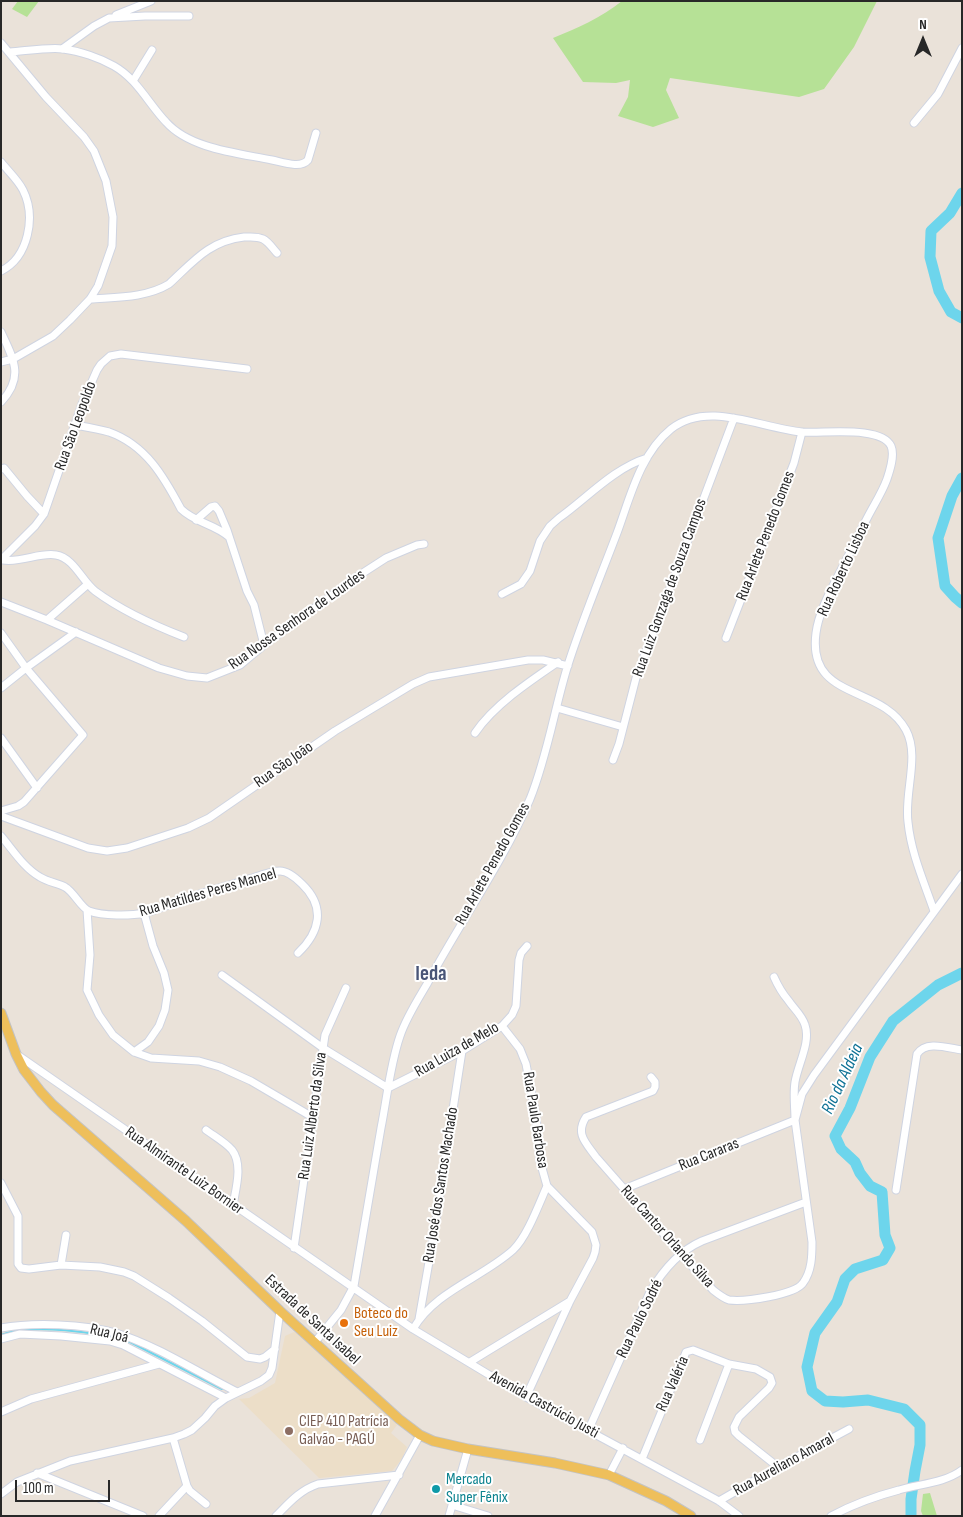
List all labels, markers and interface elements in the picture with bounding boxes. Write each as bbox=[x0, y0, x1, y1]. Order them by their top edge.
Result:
north arrow bbox=[898, 15, 948, 65]
text: N bbox=[919, 16, 927, 33]
street label: Rua São Leopoldo bbox=[51, 379, 101, 473]
street label: Rua Arlete Penedo Gomes bbox=[732, 469, 800, 603]
street label: Rua Luiz Gonzaga de Souza Campos bbox=[629, 496, 711, 680]
street label: Rua Roberto Lisboa bbox=[814, 519, 874, 619]
street label: Rua Nossa Senhora de Lourdes bbox=[225, 566, 369, 674]
street label: Rua São João bbox=[251, 738, 317, 792]
street label: Rua Arlete Penedo Gomes bbox=[451, 799, 535, 929]
street label: Rua Matildes Peres Manoel bbox=[137, 864, 279, 922]
district label: Ieda bbox=[415, 962, 447, 988]
street label: Rua Luiza de Melo bbox=[411, 1018, 503, 1082]
water label: Rio da Aldeia bbox=[817, 1040, 869, 1118]
street label: Rua Luiz Alberto da Silva bbox=[295, 1051, 331, 1181]
street label: Rua Paulo Barbosa bbox=[518, 1070, 552, 1170]
street label: Rua José dos Santos Machado bbox=[419, 1106, 463, 1264]
street label: Rua Almirante Luiz Bornier bbox=[121, 1123, 247, 1219]
street label: Rua Cararas bbox=[676, 1134, 742, 1176]
street label: Rua Cantor Orlando Silva bbox=[616, 1182, 718, 1292]
street label: Estrada de Santa Isabel bbox=[260, 1271, 364, 1369]
street label: Rua Paulo Sodré bbox=[613, 1276, 667, 1362]
place label: Boteco do Seu Luiz bbox=[354, 1304, 408, 1342]
marker: Boteco do Seu Luiz bbox=[338, 1317, 350, 1329]
street label: Rua Joá bbox=[88, 1320, 130, 1348]
street label: Rua Valéria bbox=[652, 1353, 694, 1415]
street label: Avenida Castrúcio Justi bbox=[486, 1367, 602, 1443]
place label: CIEP 410 Patrícia Galvão - PAGÚ bbox=[299, 1412, 389, 1450]
marker: CIEP 410 Patrícia Galvão - PAGÚ bbox=[283, 1425, 295, 1437]
street label: Rua Aureliano Amaral bbox=[730, 1429, 838, 1501]
scale bar bbox=[18, 1470, 112, 1502]
place label: Mercado Super Fênix bbox=[446, 1470, 508, 1508]
text: 100 m bbox=[23, 1479, 54, 1498]
marker: Mercado Super Fênix bbox=[430, 1483, 442, 1495]

